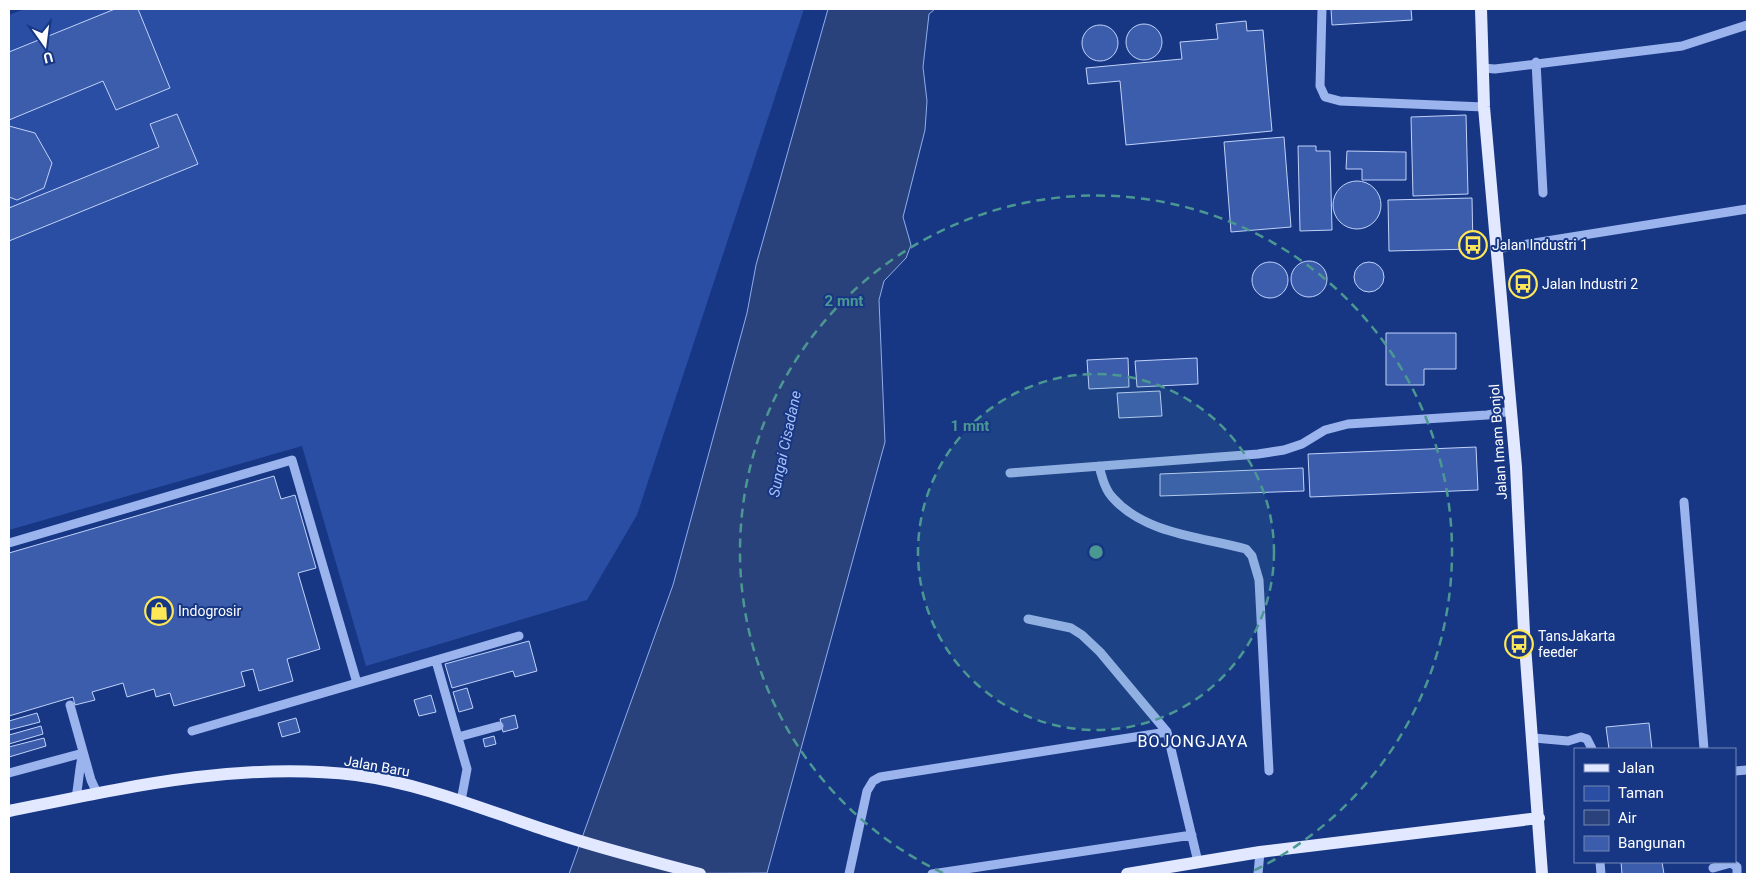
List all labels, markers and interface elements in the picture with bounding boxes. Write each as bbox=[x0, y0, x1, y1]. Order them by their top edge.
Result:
north arrow bbox=[20, 20, 70, 70]
text: U bbox=[42, 49, 55, 66]
bus stop icon: Jalan Industri 1 bbox=[1458, 230, 1488, 260]
place label: Jalan Industri 1 bbox=[1492, 237, 1588, 253]
bus stop icon: Jalan Industri 2 bbox=[1508, 269, 1538, 299]
place label: Jalan Industri 2 bbox=[1542, 276, 1638, 292]
text: 2 mnt bbox=[825, 292, 863, 310]
street label: Jalan Imam Bonjol bbox=[1486, 383, 1510, 501]
water label: Sungai Cisadane bbox=[765, 389, 805, 499]
text: 1 mnt bbox=[951, 417, 989, 435]
centre of rings bbox=[1087, 543, 1105, 561]
shop icon: Indogrosir bbox=[144, 596, 174, 626]
place label: Indogrosir bbox=[178, 603, 242, 619]
place label: TansJakarta feeder bbox=[1538, 628, 1616, 660]
bus stop icon: TansJakarta feeder bbox=[1504, 629, 1534, 659]
district label: BOJONGJAYA bbox=[1138, 732, 1248, 751]
legend bbox=[1574, 748, 1736, 863]
street label: Jalan Baru bbox=[343, 752, 411, 780]
text: Jalan bbox=[1618, 759, 1655, 777]
text: Taman bbox=[1618, 784, 1664, 802]
text: Air bbox=[1618, 809, 1637, 827]
text: Bangunan bbox=[1618, 834, 1685, 852]

